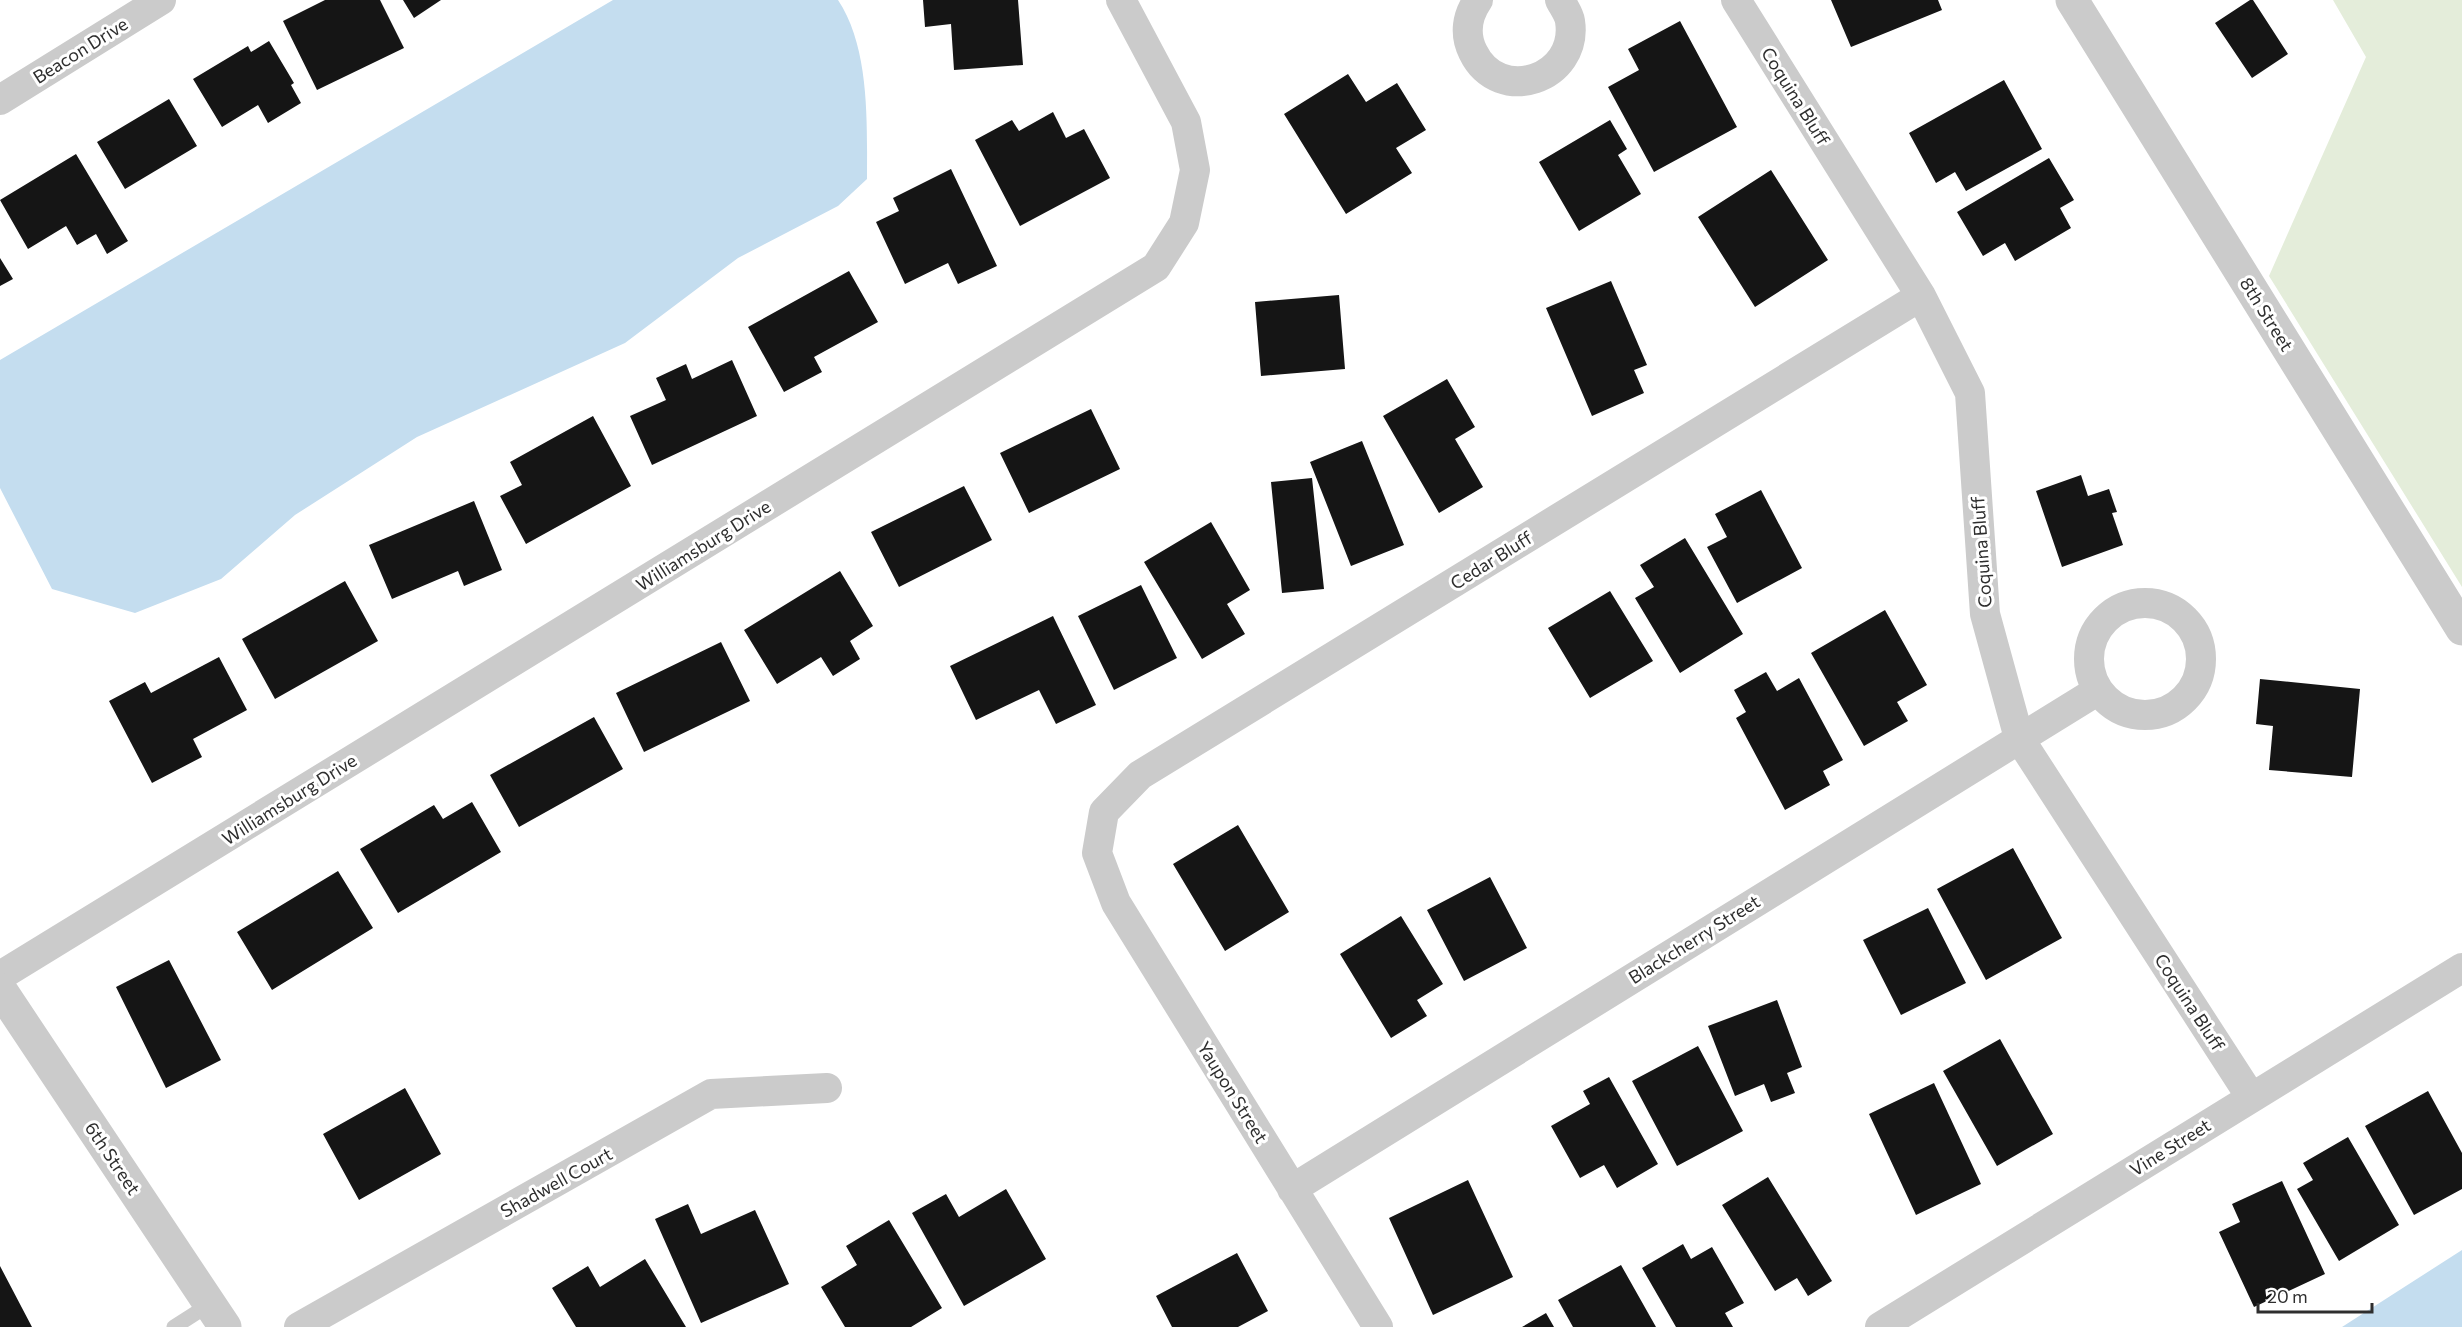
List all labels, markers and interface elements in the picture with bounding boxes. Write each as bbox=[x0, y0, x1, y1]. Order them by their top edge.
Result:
street label: Beacon Drive bbox=[29, 12, 131, 88]
street label: Coquina Bluff bbox=[1757, 43, 1835, 149]
street label: 8th Street bbox=[2236, 273, 2298, 355]
street label: Williamsburg Drive bbox=[632, 495, 774, 595]
street label: Coquina Bluff bbox=[1966, 495, 1996, 608]
street label: Cedar Bluff bbox=[1446, 526, 1536, 594]
street label: Williamsburg Drive bbox=[218, 749, 360, 849]
street label: Blackcherry Street bbox=[1624, 890, 1764, 988]
street label: Coquina Bluff bbox=[2150, 949, 2230, 1055]
street label: Yaupon Street bbox=[1193, 1037, 1273, 1147]
street label: Vine Street bbox=[2126, 1114, 2214, 1180]
street label: 6th Street bbox=[81, 1117, 145, 1199]
street label: Shadwell Court bbox=[496, 1142, 616, 1222]
scale bar bbox=[2258, 1276, 2372, 1314]
text: 20 m bbox=[2267, 1285, 2308, 1307]

